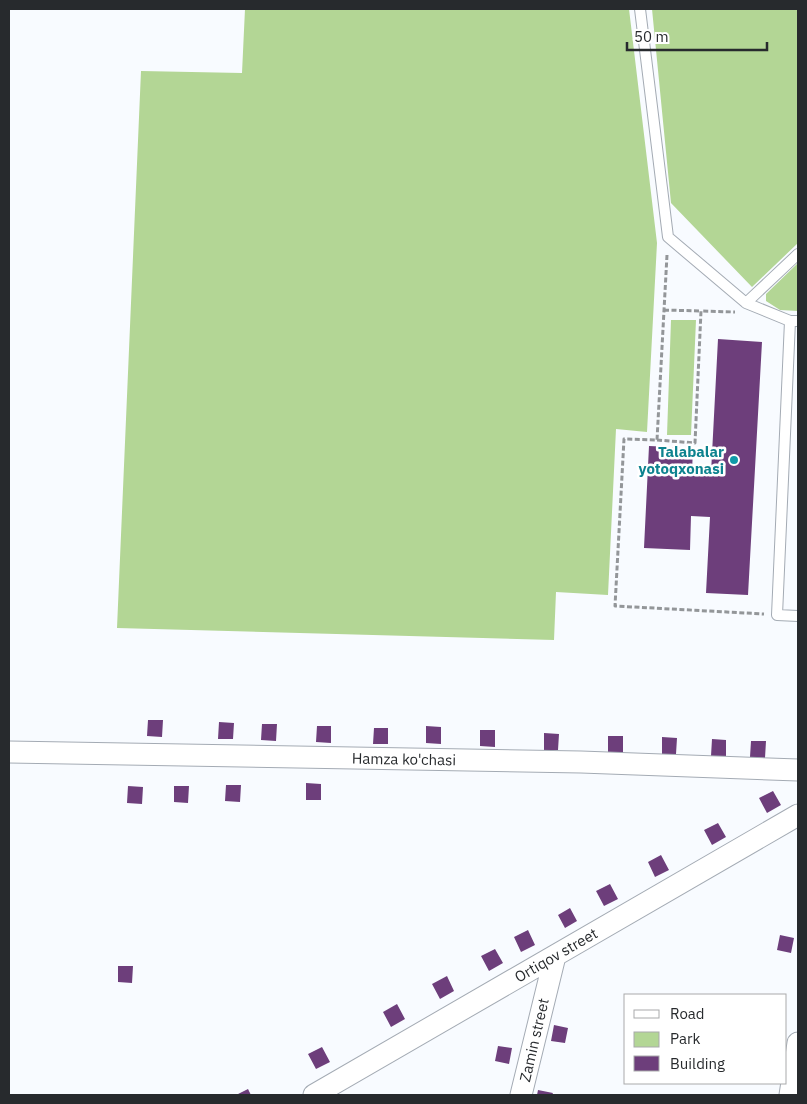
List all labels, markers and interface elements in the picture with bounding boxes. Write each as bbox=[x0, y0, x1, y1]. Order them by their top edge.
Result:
scale bar bbox=[627, 20, 767, 52]
text: 50 m bbox=[634, 27, 669, 46]
place label: Talabalar yotoqxonasi bbox=[639, 442, 724, 478]
marker: Talabalar yotoqxonasi bbox=[728, 454, 740, 466]
street label: Hamza ko'chasi bbox=[352, 749, 456, 769]
street label: Ortiqov street bbox=[511, 924, 601, 986]
legend bbox=[624, 994, 787, 1084]
street label: Zamin street bbox=[515, 996, 553, 1084]
text: Road bbox=[670, 1004, 705, 1023]
text: Park bbox=[670, 1029, 700, 1048]
text: Building bbox=[670, 1054, 725, 1073]

